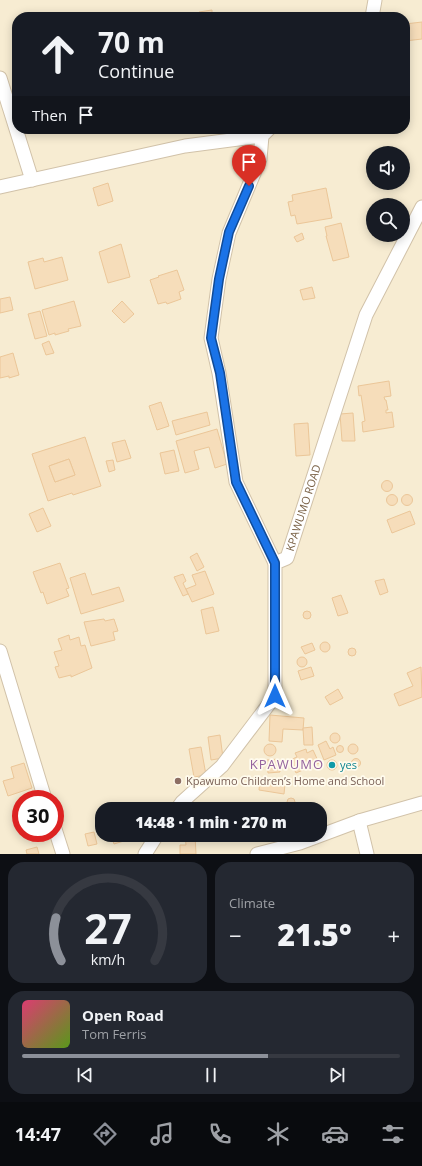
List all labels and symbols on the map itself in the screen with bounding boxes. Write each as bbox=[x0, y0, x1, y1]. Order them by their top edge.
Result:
pin bbox=[232, 145, 266, 186]
street label: KPAWUMO ROAD bbox=[282, 462, 324, 553]
position arrow bbox=[254, 675, 296, 717]
district label: KPAWUMO bbox=[250, 755, 324, 773]
place label: yes bbox=[340, 757, 357, 772]
marker: yes bbox=[327, 760, 337, 770]
place label: Kpawumo Children’s Home and School bbox=[186, 773, 384, 788]
marker: Kpawumo Children’s Home and School bbox=[173, 776, 183, 786]
speed limit sign: 30 bbox=[12, 790, 64, 842]

